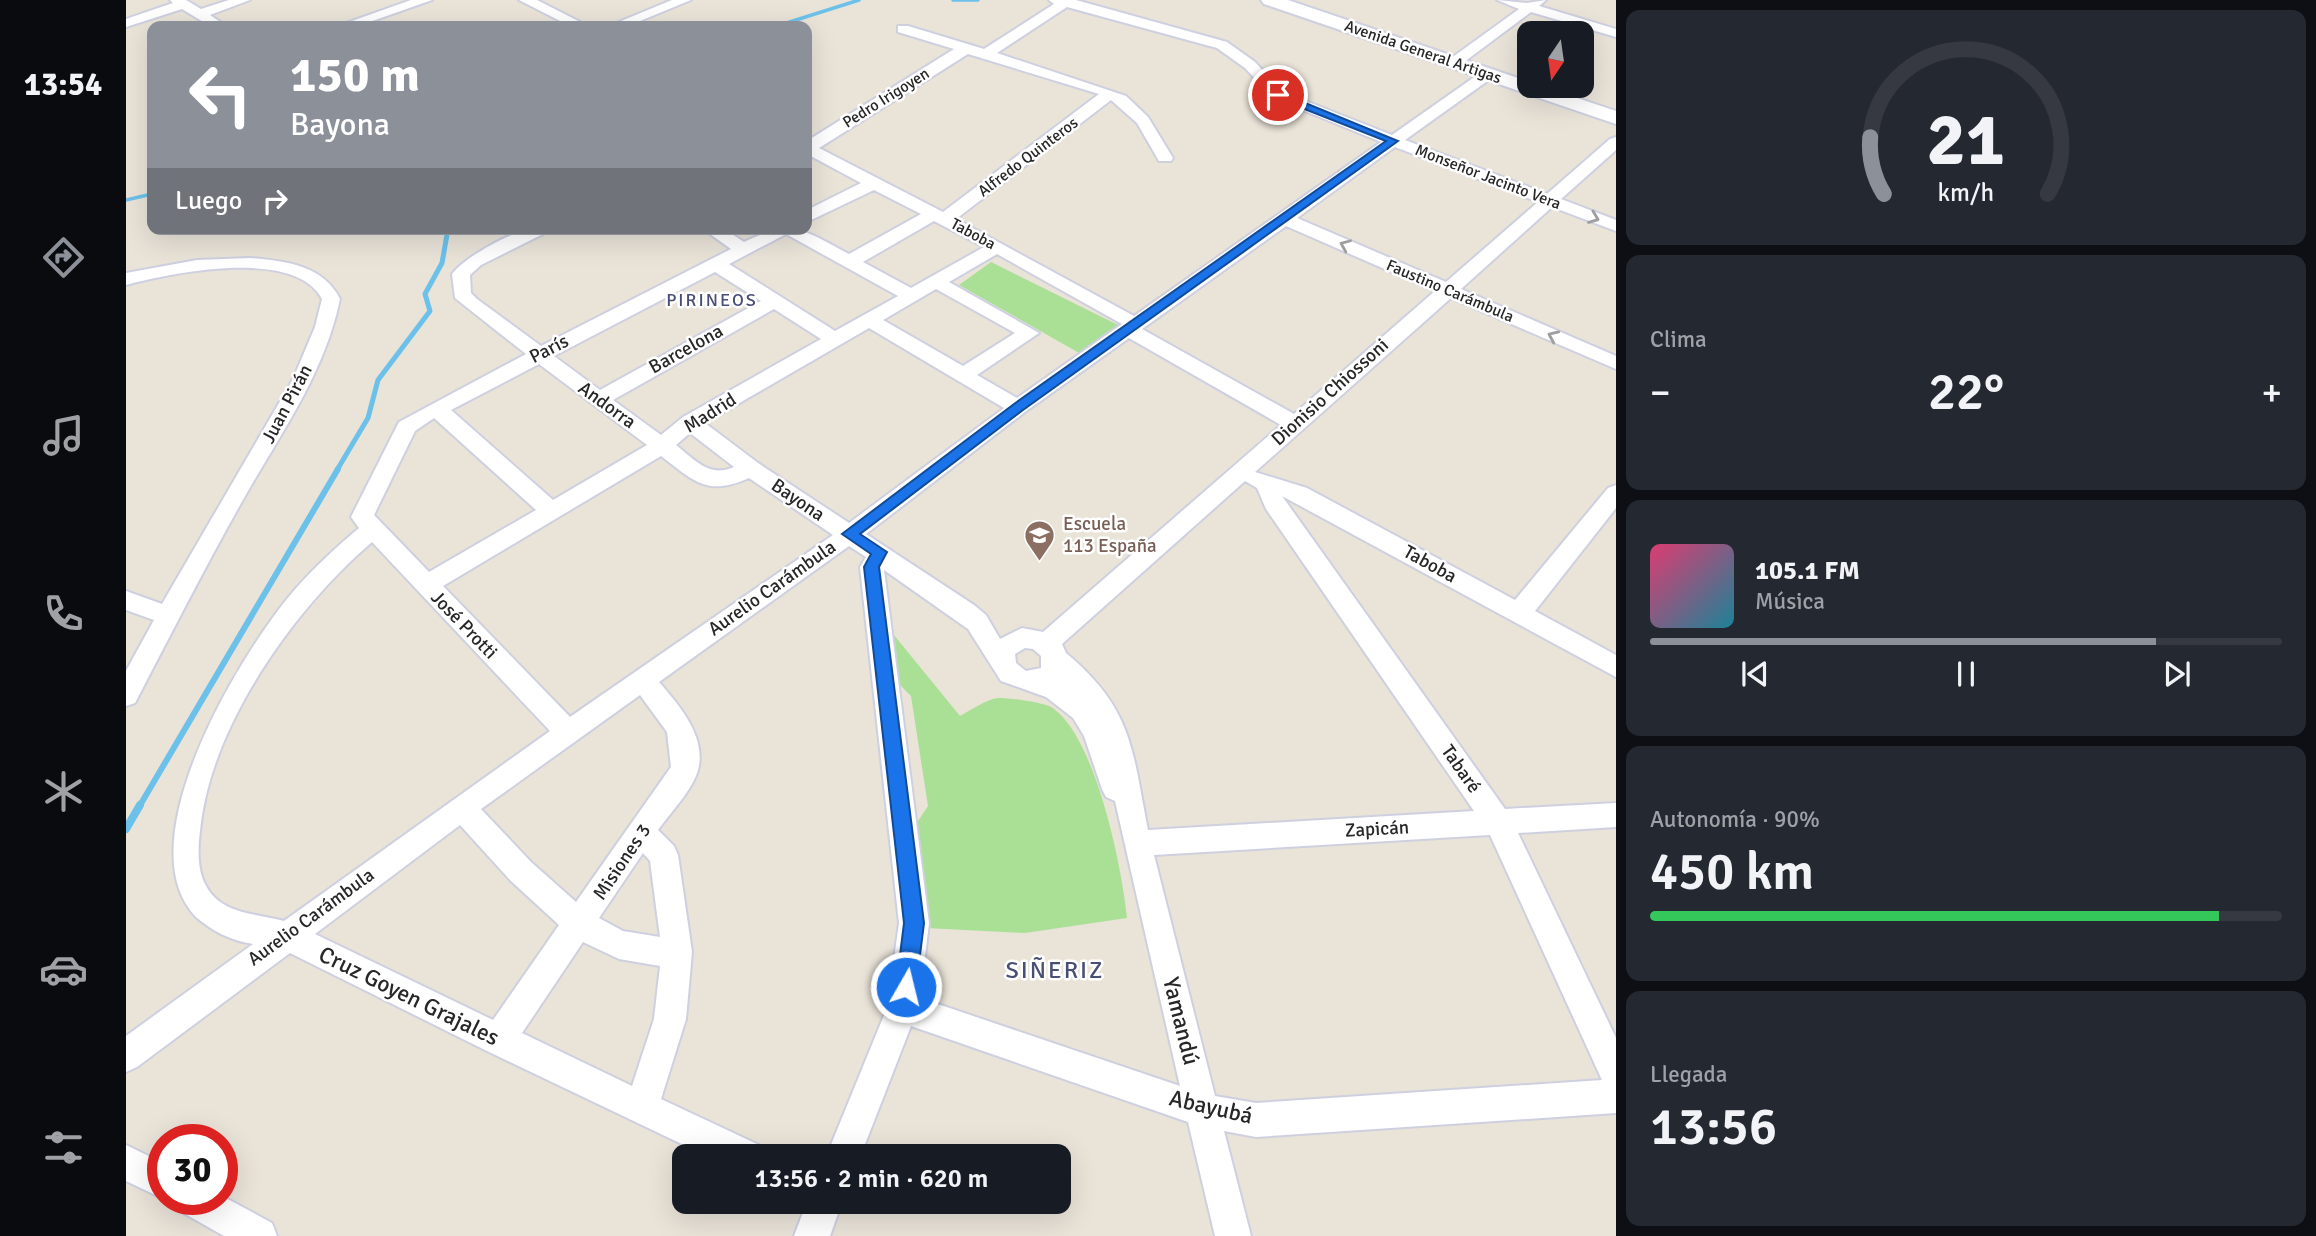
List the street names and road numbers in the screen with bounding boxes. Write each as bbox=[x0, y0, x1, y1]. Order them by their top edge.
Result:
street label: Avenida General Artigas bbox=[1342, 16, 1504, 88]
street label: Pedro Irigoyen bbox=[839, 63, 933, 133]
street label: Alfredo Quinteros bbox=[974, 113, 1082, 201]
street label: Monseñor Jacinto Vera bbox=[1412, 140, 1564, 214]
street label: Taboba bbox=[947, 214, 999, 254]
street label: Faustino Carámbula bbox=[1383, 255, 1517, 327]
street label: Barcelona bbox=[645, 319, 727, 379]
street label: París bbox=[525, 329, 573, 369]
street label: Dionisio Chiossoni bbox=[1267, 333, 1393, 451]
street label: Juan Pirán bbox=[256, 360, 318, 448]
street label: Andorra bbox=[573, 376, 641, 434]
street label: Madrid bbox=[679, 388, 741, 438]
street label: Bayona bbox=[767, 473, 829, 527]
street label: Aurelio Carámbula bbox=[703, 535, 841, 641]
street label: Taboba bbox=[1399, 540, 1461, 588]
street label: José Protti bbox=[426, 586, 502, 664]
street label: Tabaré bbox=[1436, 740, 1486, 798]
street label: Zapicán bbox=[1344, 815, 1410, 843]
street label: Misiones 3 bbox=[588, 819, 656, 905]
street label: Aurelio Carámbula bbox=[243, 863, 379, 971]
street label: Cruz Goyen Grajales bbox=[314, 940, 504, 1052]
street label: Yamandú bbox=[1156, 974, 1206, 1068]
street label: Abayubá bbox=[1166, 1083, 1256, 1131]

